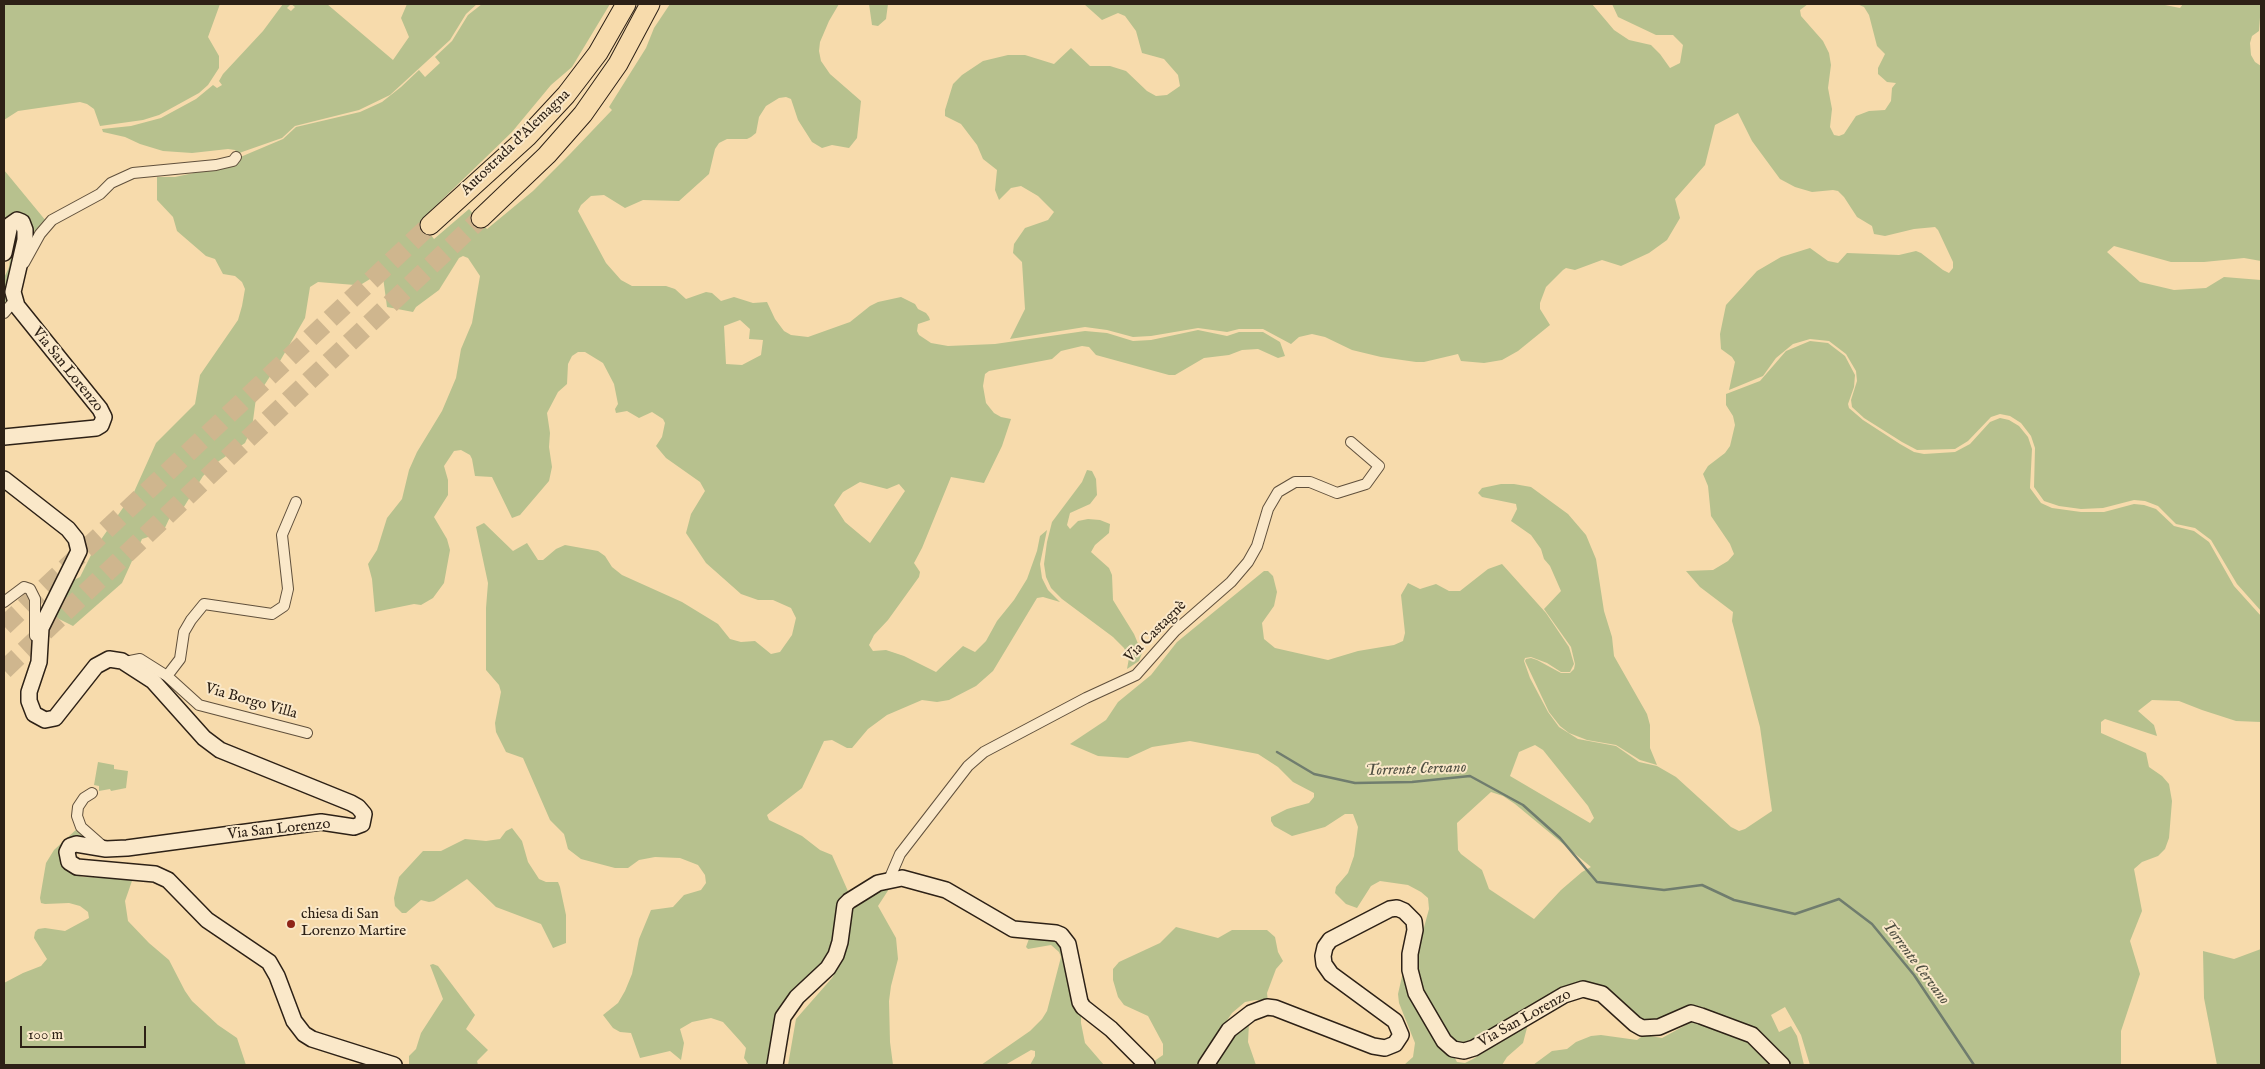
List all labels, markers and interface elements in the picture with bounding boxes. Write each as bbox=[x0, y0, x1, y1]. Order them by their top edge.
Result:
street label: Autostrada d'Alemagna bbox=[458, 86, 574, 200]
street label: Via San Lorenzo bbox=[28, 324, 106, 416]
street label: Via Castagnè bbox=[1121, 597, 1191, 667]
street label: Via Borgo Villa bbox=[203, 680, 299, 724]
water label: Torrente Cervano bbox=[1365, 759, 1467, 781]
street label: Via San Lorenzo bbox=[227, 816, 331, 844]
place label: chiesa di San Lorenzo Martire bbox=[301, 906, 406, 941]
water label: Torrente Cervano bbox=[1877, 917, 1953, 1009]
marker: chiesa di San Lorenzo Martire bbox=[285, 918, 297, 930]
street label: Via San Lorenzo bbox=[1475, 986, 1575, 1052]
scale bar bbox=[22, 1016, 149, 1048]
text: 100 m bbox=[28, 1025, 63, 1044]

